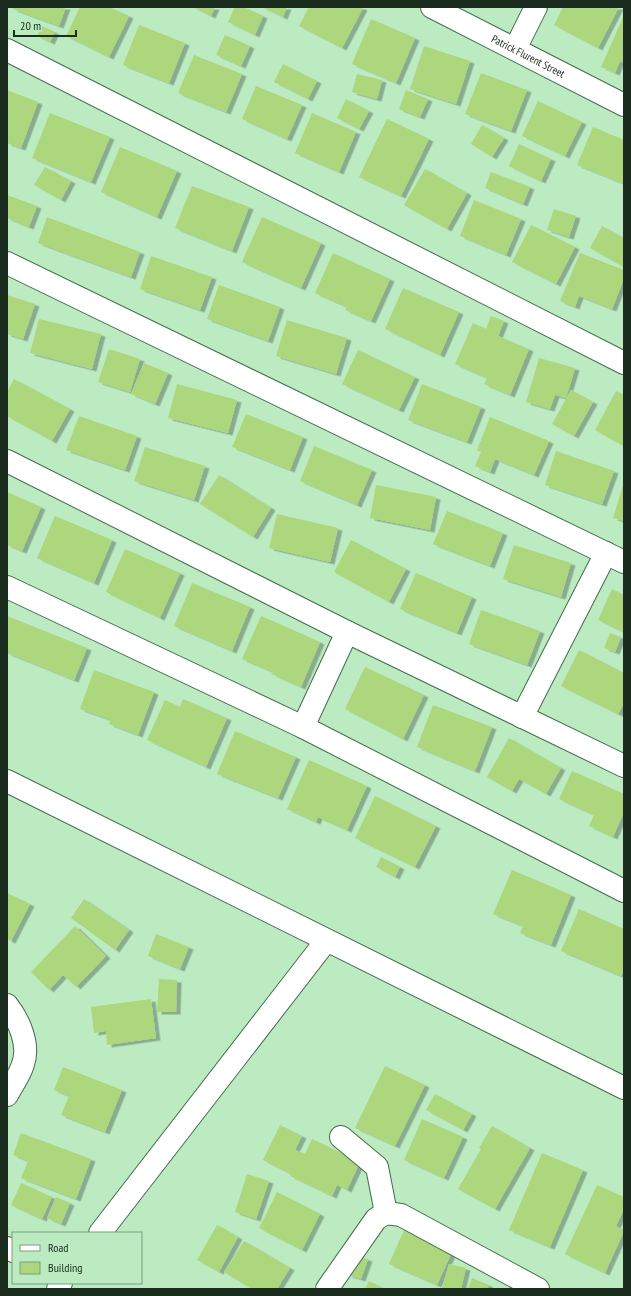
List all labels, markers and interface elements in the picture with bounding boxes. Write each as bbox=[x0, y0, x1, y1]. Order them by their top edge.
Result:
scale bar bbox=[14, 12, 76, 38]
text: 20 m bbox=[20, 18, 41, 33]
street label: Patrick Flurent Street bbox=[489, 32, 567, 81]
legend bbox=[12, 1232, 142, 1284]
text: Road bbox=[48, 1240, 68, 1255]
text: Building bbox=[48, 1260, 83, 1275]

